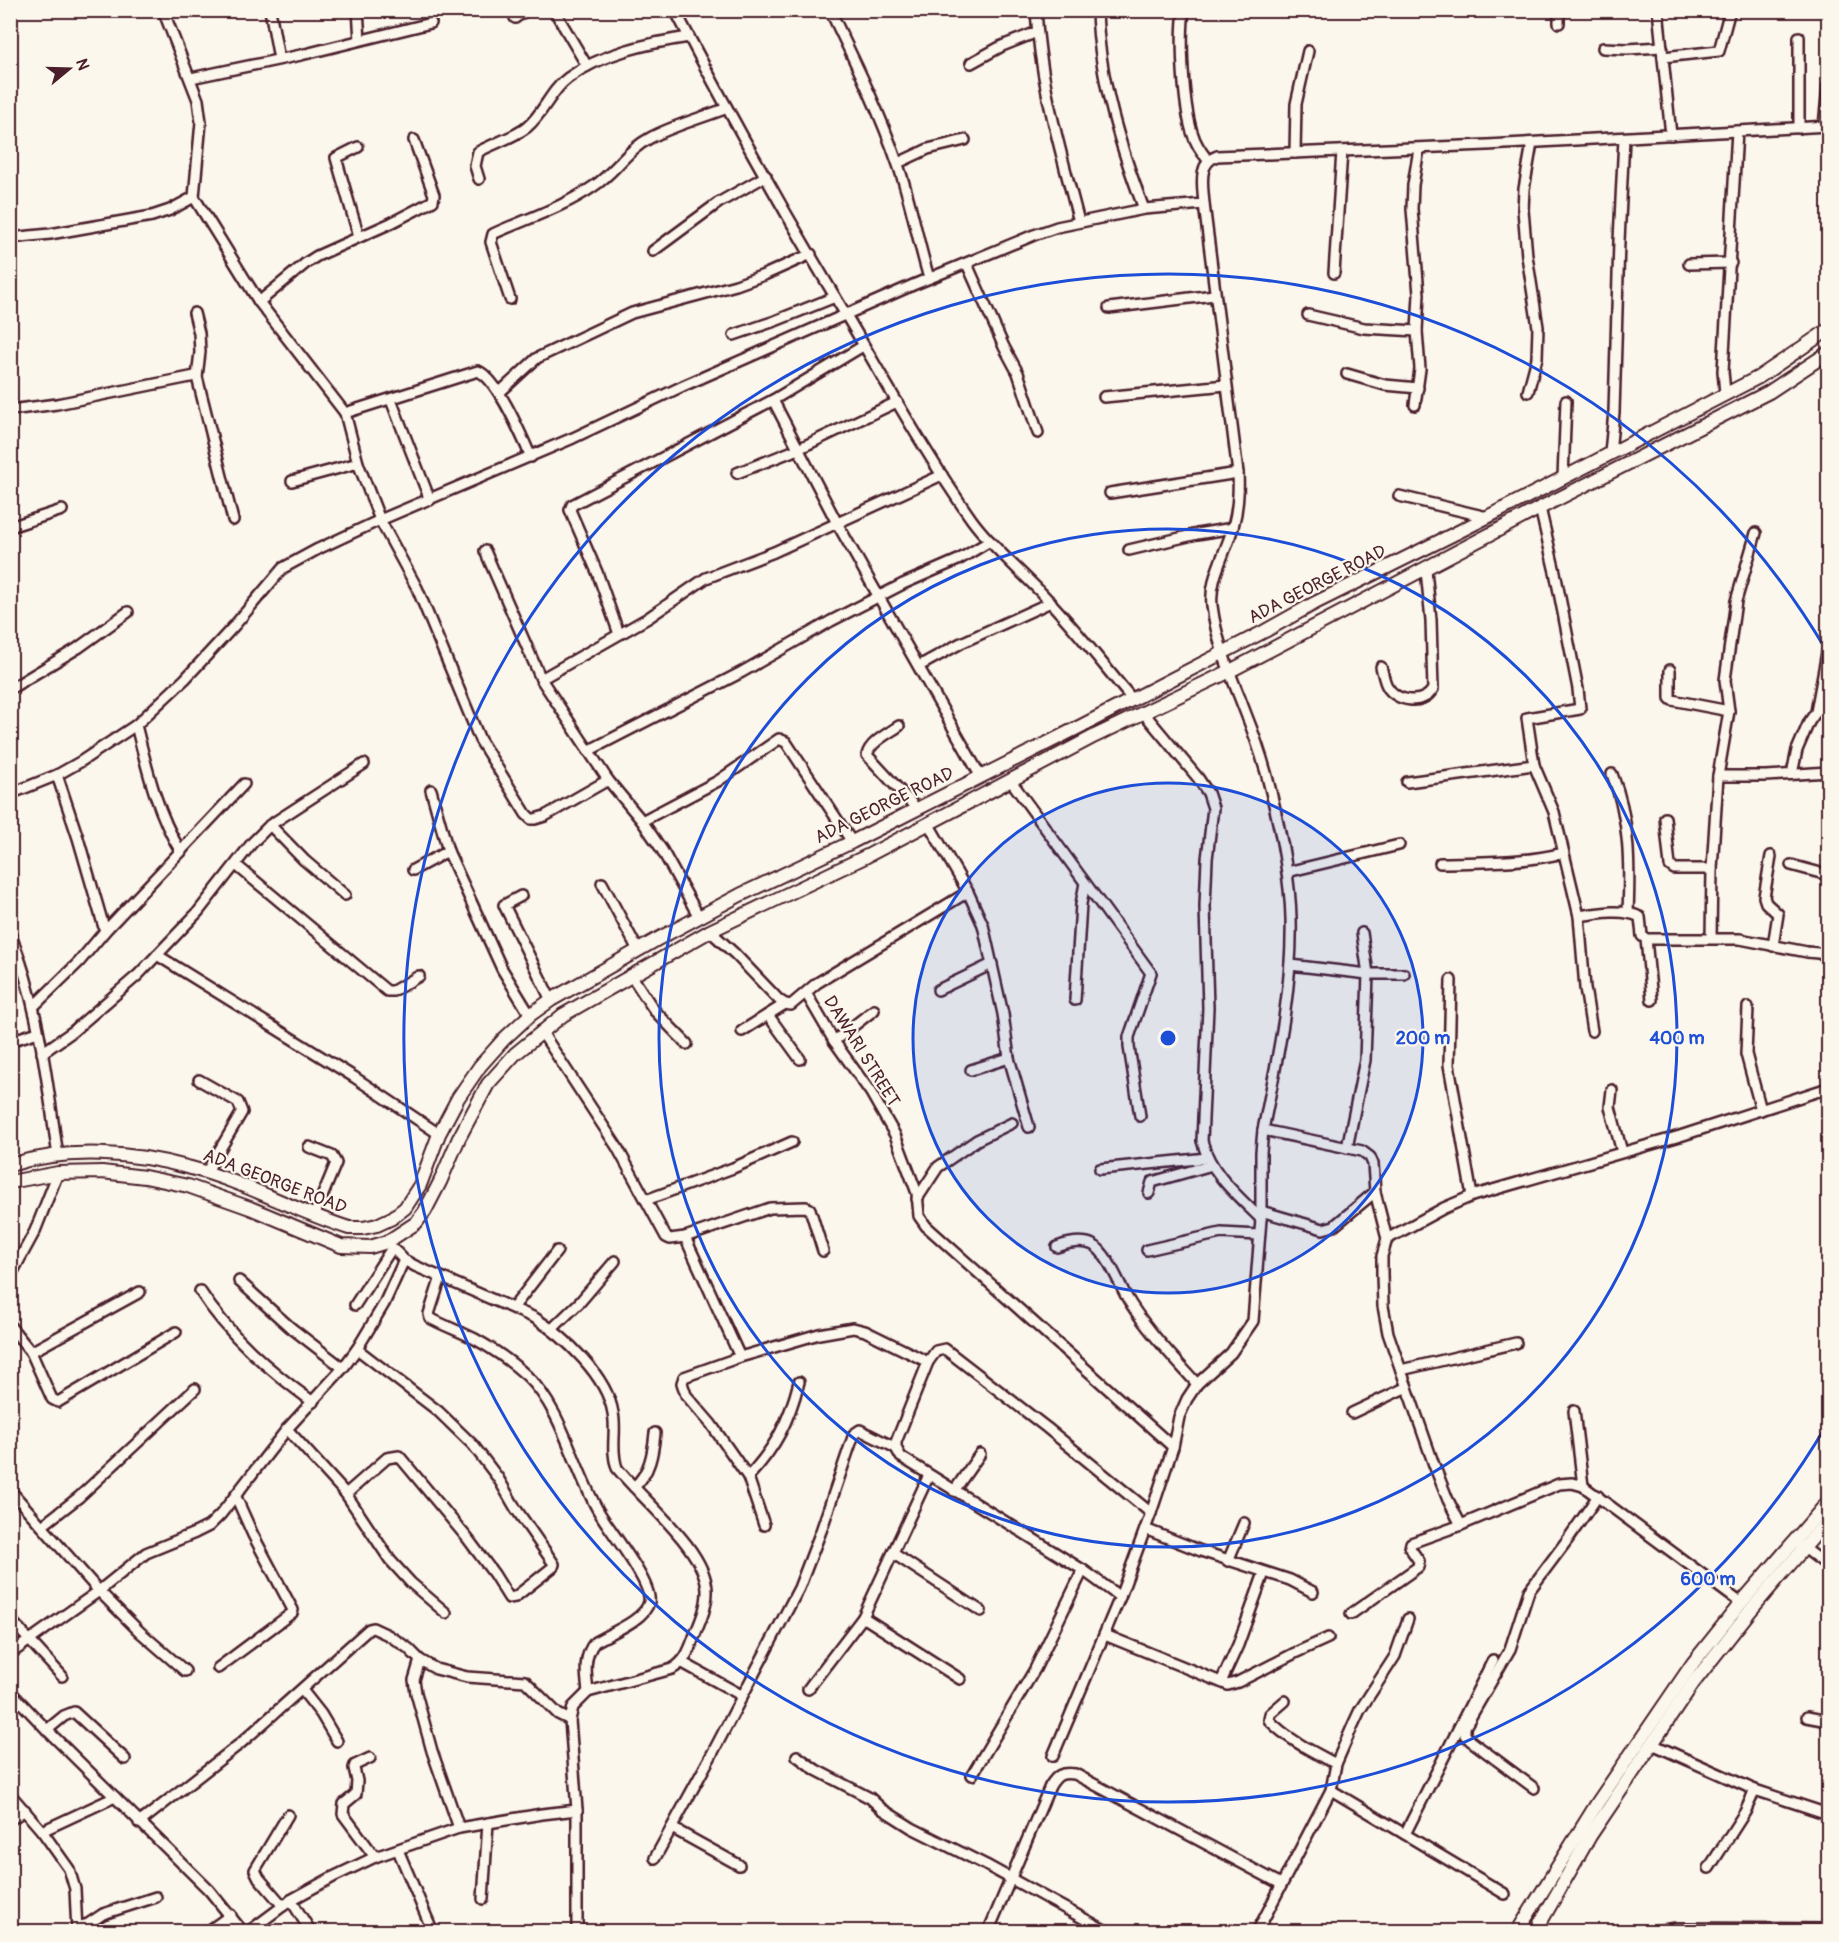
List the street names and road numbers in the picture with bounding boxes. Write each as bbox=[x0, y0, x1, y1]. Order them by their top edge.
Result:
street label: ADA GEORGE ROAD bbox=[1244, 540, 1390, 629]
street label: ADA GEORGE ROAD bbox=[811, 762, 957, 849]
street label: DAWARI STREET bbox=[818, 991, 905, 1111]
street label: ADA GEORGE ROAD bbox=[200, 1144, 350, 1219]

